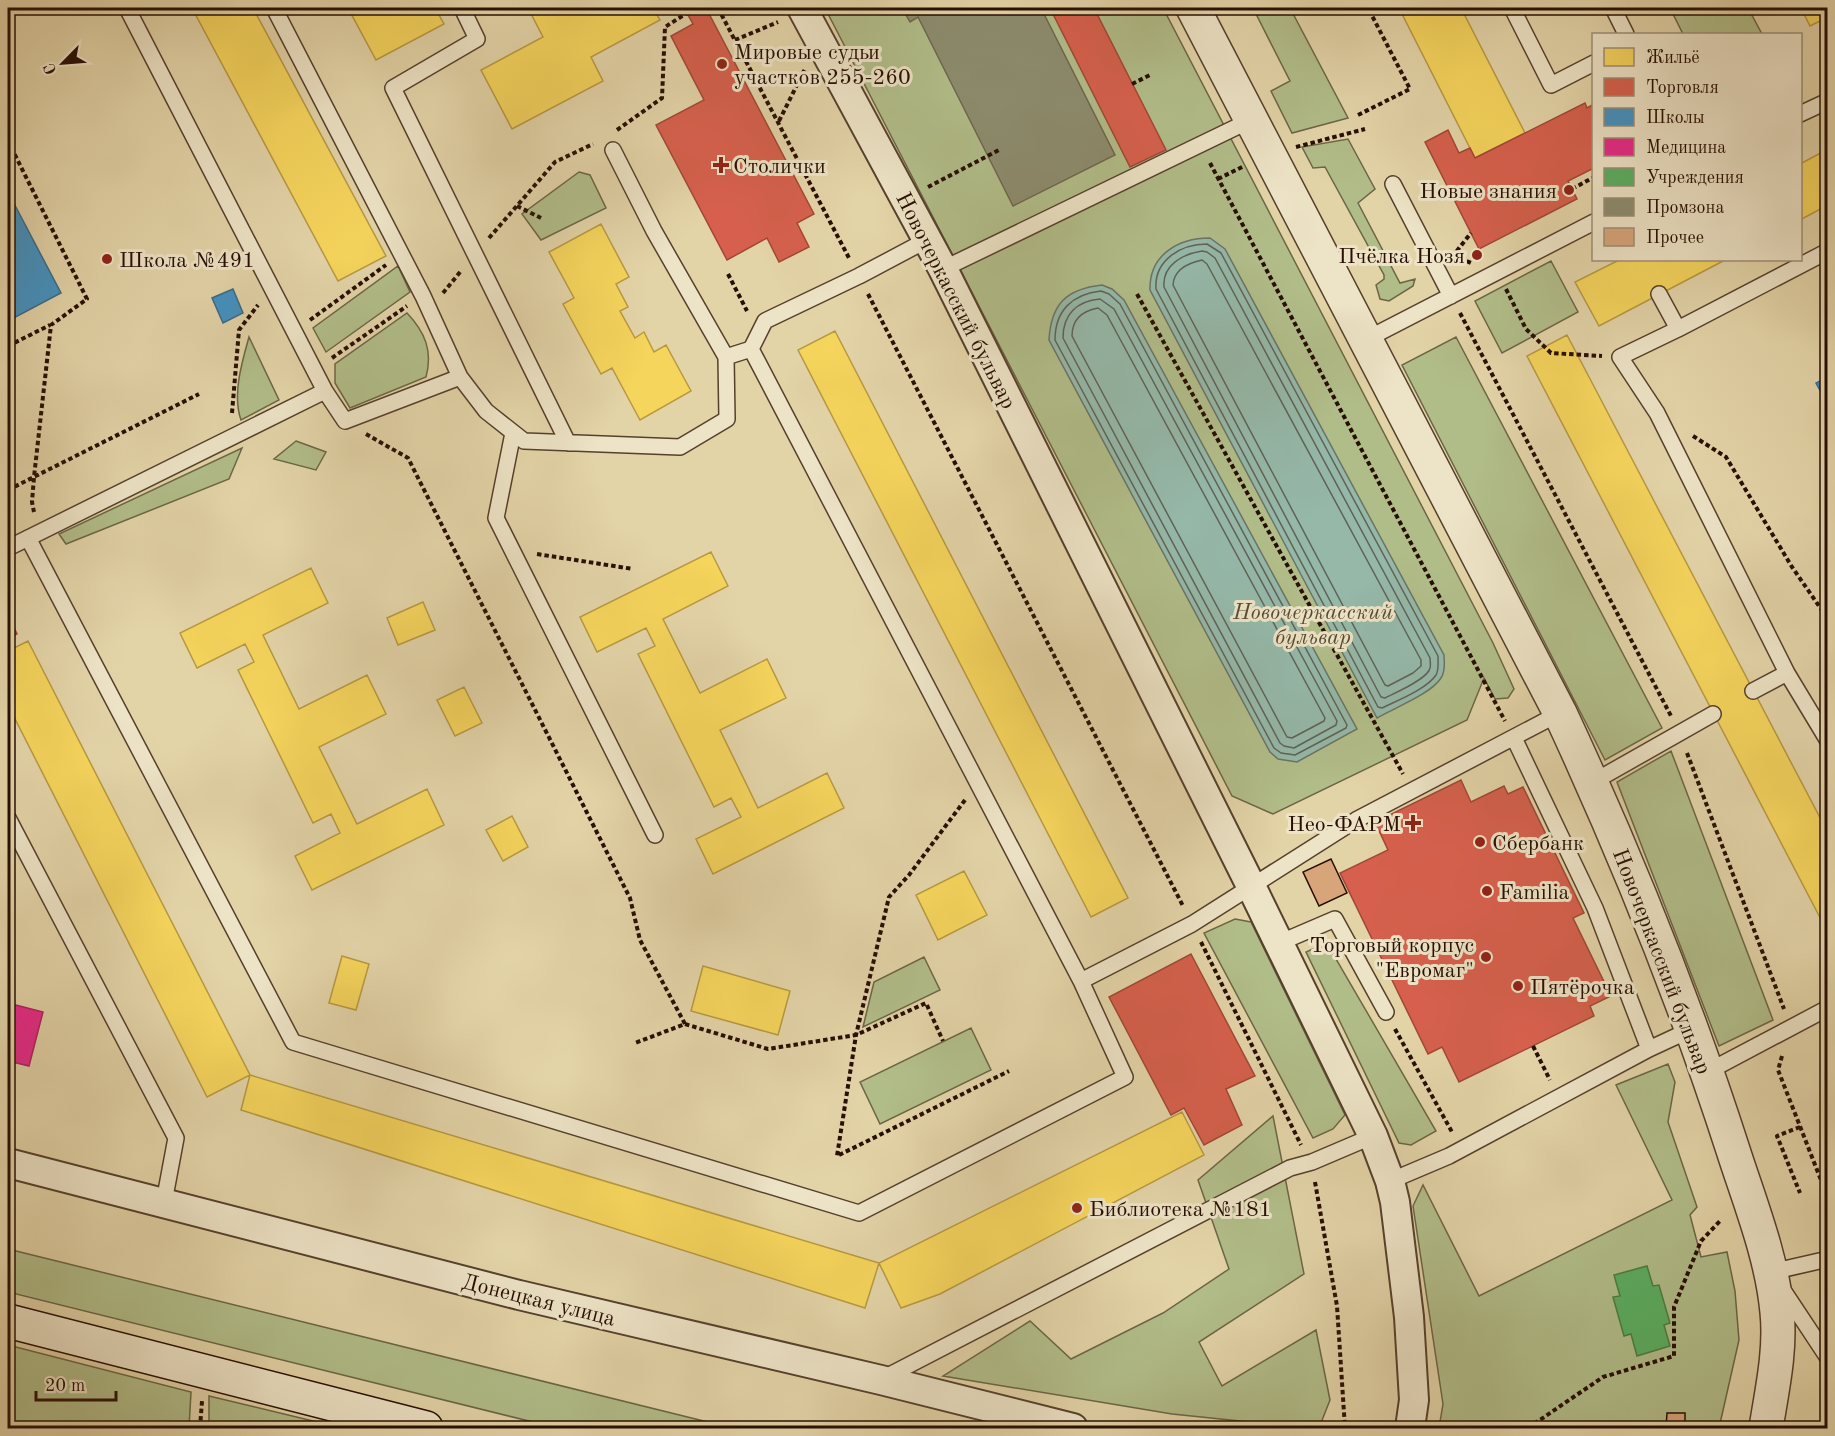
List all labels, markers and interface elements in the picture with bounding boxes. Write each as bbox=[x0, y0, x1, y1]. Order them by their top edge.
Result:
north arrow bbox=[33, 33, 93, 93]
legend bbox=[1592, 33, 1802, 261]
place label: Мировые судьи участков 255-260 bbox=[734, 42, 911, 89]
text: Жильё bbox=[1646, 49, 1700, 67]
marker: Мировые судьи участков 255-260 bbox=[715, 57, 729, 71]
text: С bbox=[42, 60, 61, 77]
text: Торговля bbox=[1646, 79, 1719, 97]
text: Школы bbox=[1646, 109, 1705, 127]
text: Медицина bbox=[1646, 139, 1726, 157]
place label: Столички bbox=[733, 156, 826, 178]
marker: Столички bbox=[714, 158, 728, 172]
text: Учреждения bbox=[1646, 169, 1744, 187]
place label: Новые знания bbox=[1420, 181, 1557, 203]
marker: Новые знания bbox=[1562, 183, 1576, 197]
street label: Новочеркасский бульвар bbox=[891, 189, 1019, 413]
text: Промзона bbox=[1646, 199, 1724, 217]
text: Прочее bbox=[1646, 229, 1704, 247]
place label: Пчёлка Нозя bbox=[1338, 246, 1465, 268]
marker: Пчёлка Нозя bbox=[1470, 248, 1484, 262]
place label: Школа №491 bbox=[119, 250, 255, 272]
marker: Школа №491 bbox=[100, 252, 114, 266]
park label: Новочеркасский бульвар bbox=[1232, 602, 1393, 649]
place label: Нео-ФАРМ bbox=[1287, 814, 1401, 836]
marker: Нео-ФАРМ bbox=[1406, 816, 1420, 830]
place label: Сбербанк bbox=[1492, 833, 1584, 855]
marker: Сбербанк bbox=[1473, 835, 1487, 849]
street label: Новочеркасский бульвар bbox=[1608, 846, 1714, 1078]
place label: Familia bbox=[1499, 882, 1570, 904]
marker: Familia bbox=[1480, 884, 1494, 898]
place label: Торговый корпус "Евромаг" bbox=[1309, 935, 1474, 982]
marker: Торговый корпус "Евромаг" bbox=[1479, 950, 1493, 964]
place label: Пятёрочка bbox=[1530, 977, 1635, 999]
marker: Пятёрочка bbox=[1511, 979, 1525, 993]
place label: Библиотека №181 bbox=[1089, 1199, 1272, 1221]
marker: Библиотека №181 bbox=[1070, 1201, 1084, 1215]
street label: Донецкая улица bbox=[460, 1271, 618, 1331]
scale bar bbox=[36, 1364, 116, 1402]
text: 20 m bbox=[45, 1377, 85, 1395]

